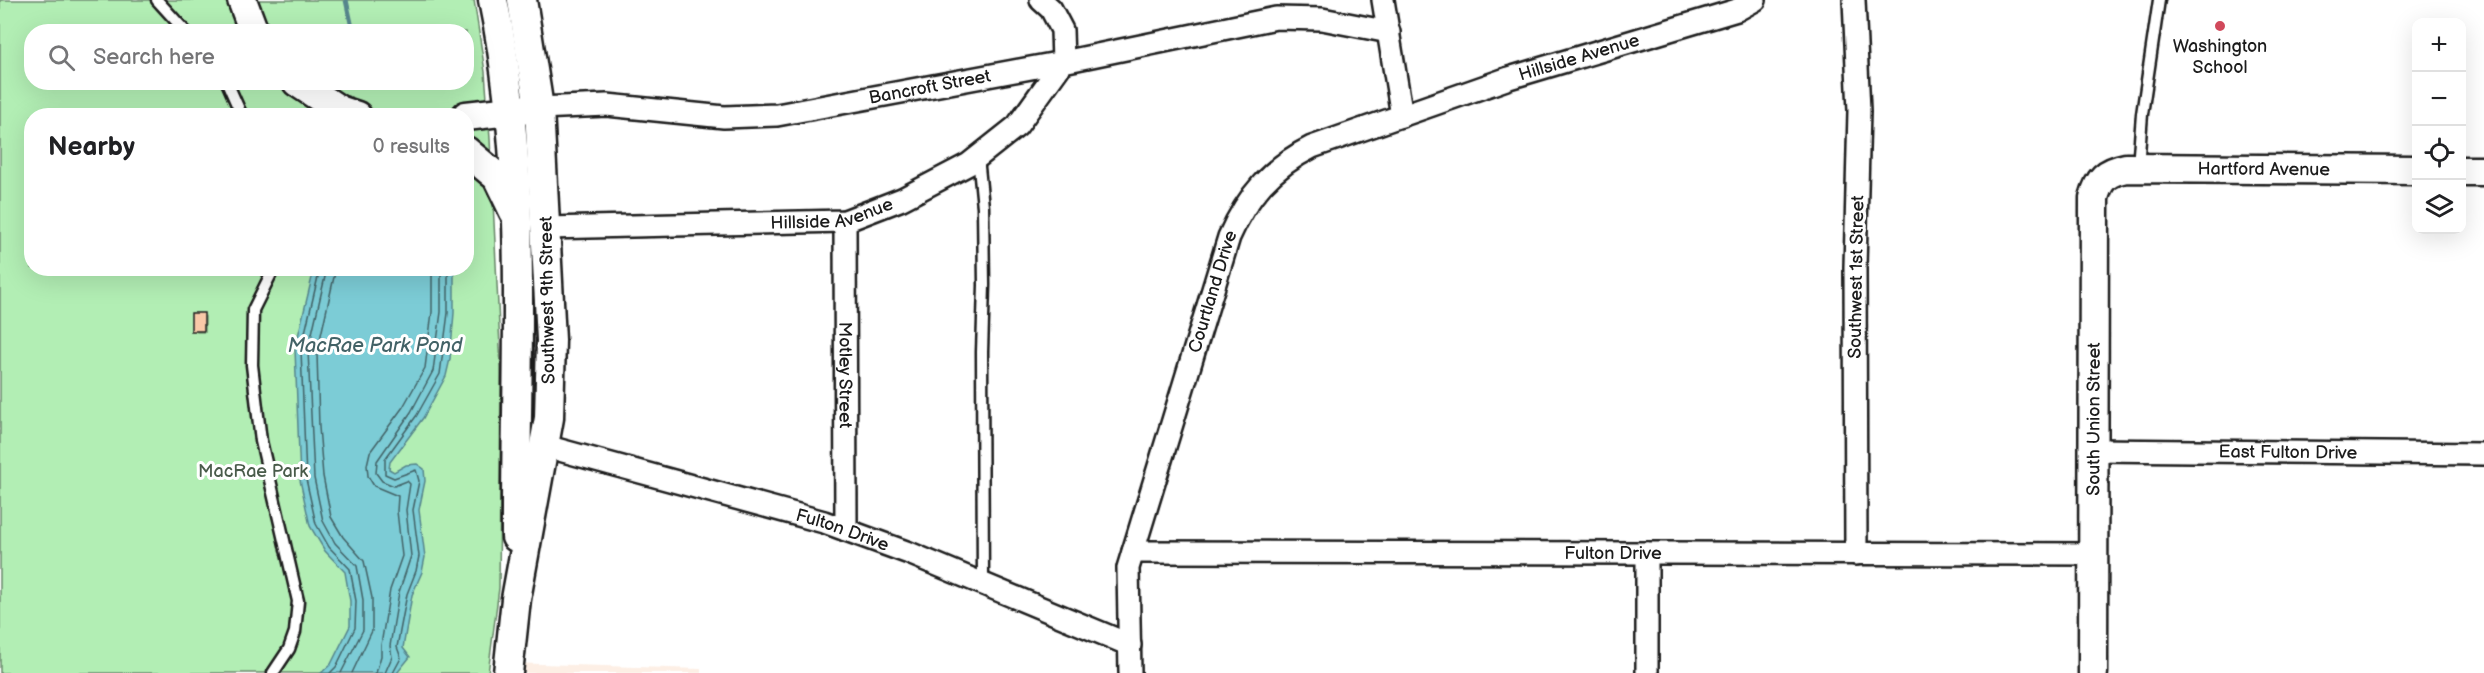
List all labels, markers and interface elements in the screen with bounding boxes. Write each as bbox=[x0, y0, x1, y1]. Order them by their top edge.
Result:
map controls bbox=[2412, 18, 2466, 234]
button: + bbox=[2412, 18, 2466, 72]
marker: Washington School bbox=[2213, 19, 2227, 33]
search box bbox=[24, 24, 474, 90]
street label: Hillside Avenue bbox=[1516, 30, 1642, 86]
place label: Washington School bbox=[2173, 36, 2267, 78]
icon: search bbox=[45, 41, 78, 74]
text: Search here bbox=[93, 44, 215, 71]
street label: Bancroft Street bbox=[867, 66, 993, 109]
button: − bbox=[2412, 72, 2466, 126]
button: locate bbox=[2412, 126, 2466, 180]
text: Nearby bbox=[48, 132, 135, 163]
text: 0 results bbox=[373, 135, 450, 159]
street label: Hartford Avenue bbox=[2197, 158, 2330, 180]
button: layers bbox=[2412, 180, 2466, 234]
street label: Hillside Avenue bbox=[770, 193, 896, 234]
street label: Southwest 1st Street bbox=[1845, 195, 1868, 359]
street label: Southwest 9th Street bbox=[536, 215, 559, 384]
street label: Courtland Drive bbox=[1184, 227, 1242, 356]
street label: Motley Street bbox=[834, 322, 856, 429]
water label: MacRae Park Pond bbox=[288, 334, 463, 358]
street label: South Union Street bbox=[2083, 342, 2105, 496]
street label: East Fulton Drive bbox=[2219, 441, 2358, 464]
park label: MacRae Park bbox=[198, 461, 308, 482]
street label: Fulton Drive bbox=[793, 505, 892, 556]
street label: Fulton Drive bbox=[1564, 543, 1662, 564]

